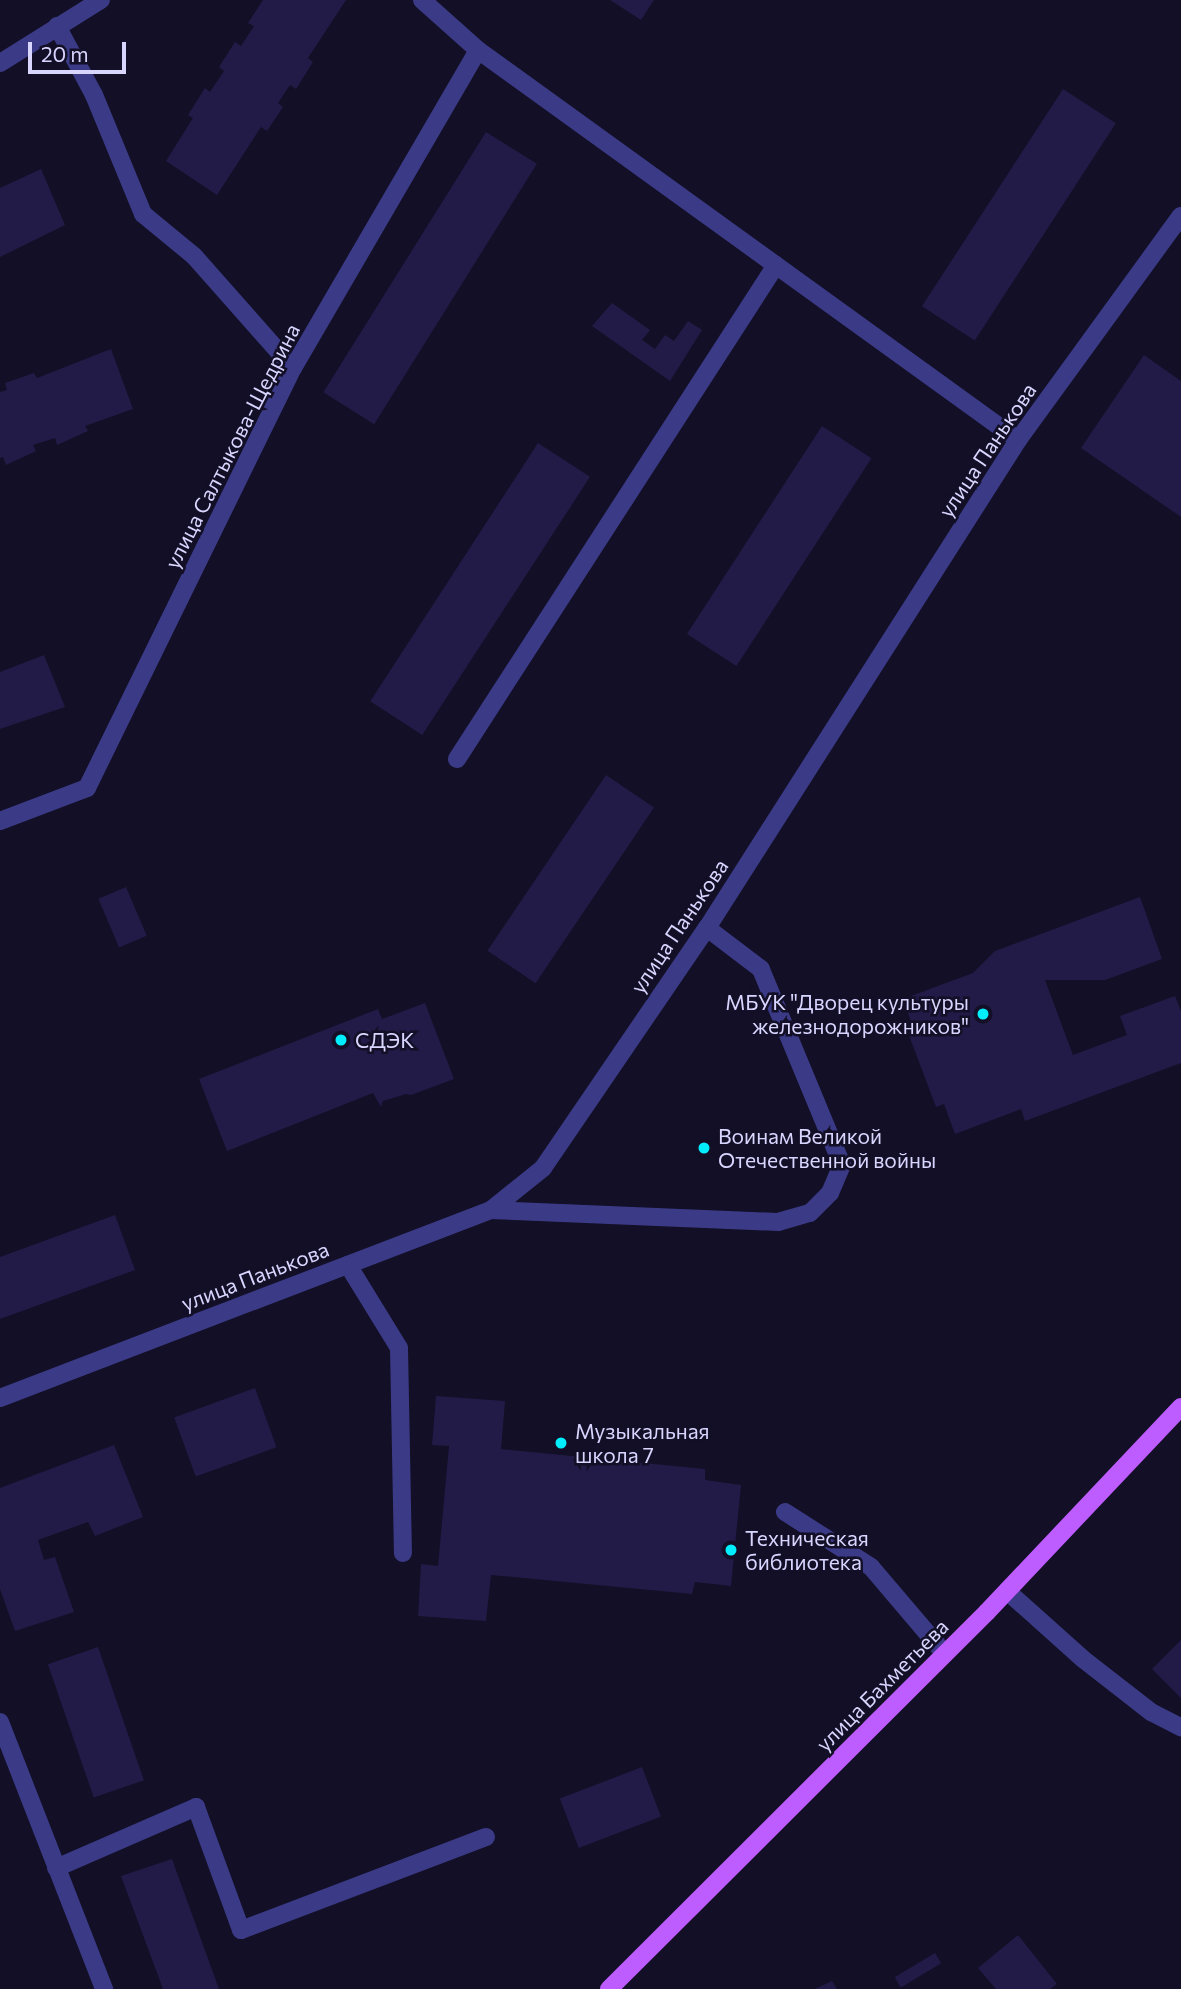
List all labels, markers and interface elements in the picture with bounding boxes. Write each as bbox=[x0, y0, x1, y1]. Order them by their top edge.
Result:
scale bar bbox=[32, 28, 130, 72]
text: 20 m bbox=[41, 41, 89, 66]
street label: улица Салтыкова-Щедрина bbox=[159, 319, 305, 573]
street label: улица Панькова bbox=[933, 378, 1041, 522]
street label: улица Панькова bbox=[625, 854, 733, 998]
place label: МБУК "Дворец культуры железнодорожников" bbox=[725, 989, 969, 1039]
marker: МБУК "Дворец культуры железнодорожников" bbox=[975, 1006, 991, 1022]
place label: СДЭК bbox=[355, 1027, 414, 1053]
marker: СДЭК bbox=[333, 1032, 349, 1048]
place label: Воинам Великой Отечественной войны bbox=[718, 1123, 936, 1173]
marker: Воинам Великой Отечественной войны bbox=[696, 1140, 712, 1156]
street label: улица Панькова bbox=[178, 1236, 332, 1316]
place label: Музыкальная школа 7 bbox=[575, 1418, 710, 1468]
marker: Музыкальная школа 7 bbox=[553, 1435, 569, 1451]
place label: Техническая библиотека bbox=[745, 1525, 869, 1575]
marker: Техническая библиотека bbox=[723, 1542, 739, 1558]
street label: улица Бахметьева bbox=[811, 1614, 953, 1756]

